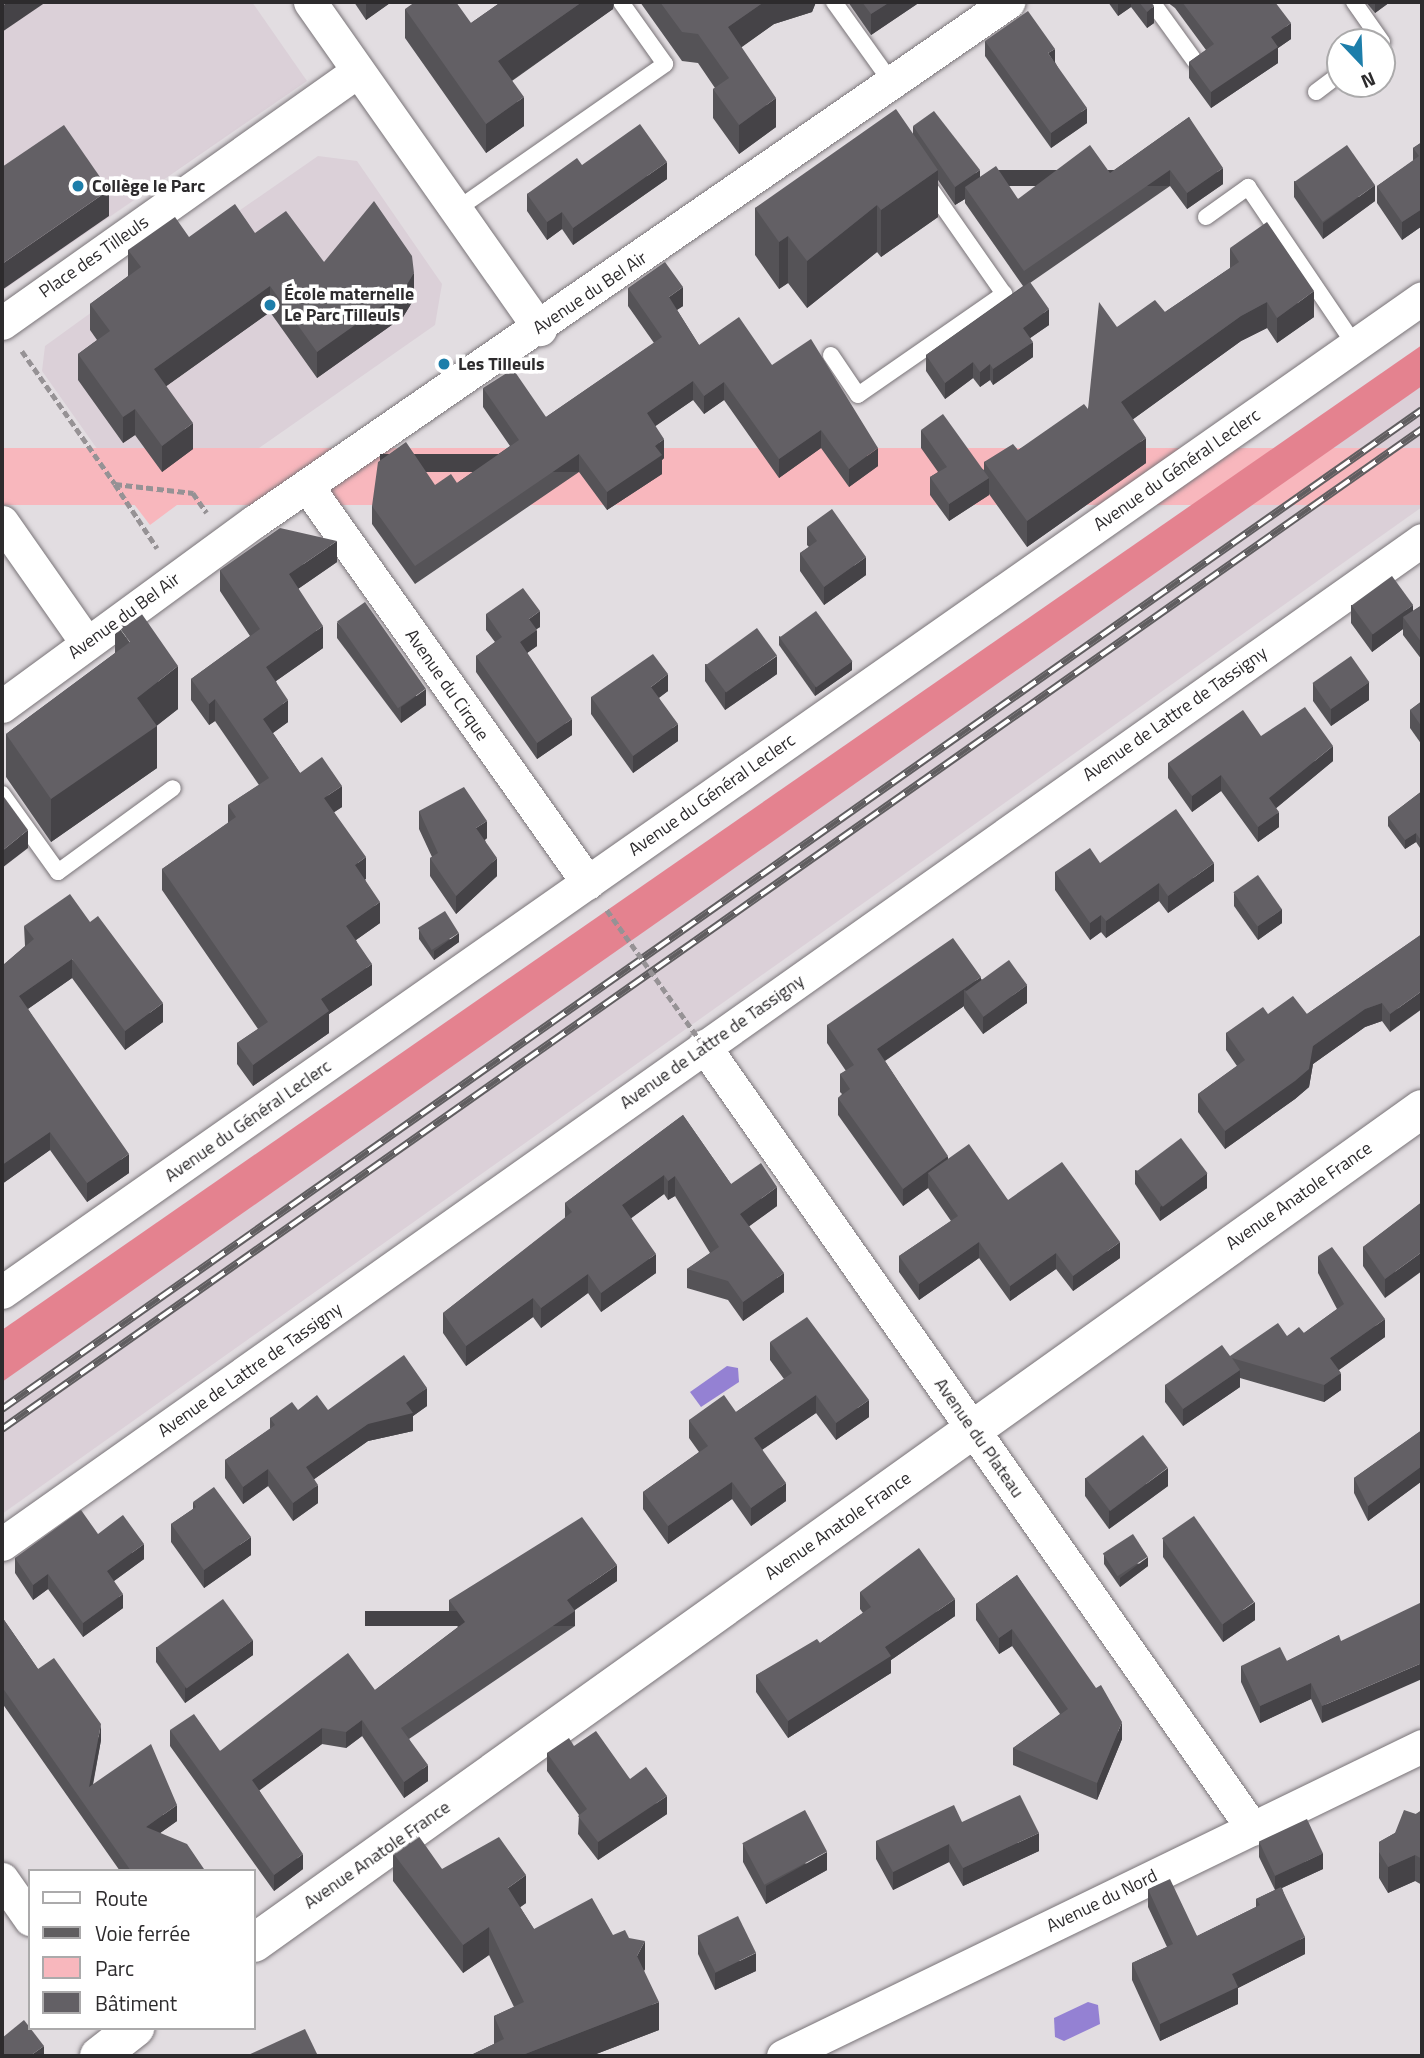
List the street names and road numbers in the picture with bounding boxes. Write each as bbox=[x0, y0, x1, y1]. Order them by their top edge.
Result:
street label: Place des Tilleuls bbox=[35, 211, 153, 303]
street label: Avenue du Bel Air bbox=[529, 247, 651, 339]
street label: Avenue du Général Leclerc bbox=[1090, 404, 1264, 536]
street label: Avenue du Bel Air bbox=[64, 568, 184, 664]
street label: Avenue du Cirque bbox=[401, 625, 493, 745]
street label: Avenue de Lattre de Tassigny bbox=[1079, 642, 1271, 786]
street label: Avenue du Général Leclerc bbox=[625, 729, 799, 861]
street label: Avenue de Lattre de Tassigny bbox=[616, 970, 808, 1114]
street label: Avenue du Général Leclerc bbox=[161, 1055, 335, 1187]
street label: Avenue Anatole France bbox=[1222, 1137, 1376, 1255]
street label: Avenue de Lattre de Tassigny bbox=[154, 1298, 346, 1442]
street label: Avenue du Plateau bbox=[930, 1374, 1028, 1502]
street label: Avenue Anatole France bbox=[761, 1467, 915, 1585]
street label: Avenue Anatole France bbox=[300, 1796, 454, 1914]
street label: Avenue du Nord bbox=[1043, 1865, 1161, 1937]

